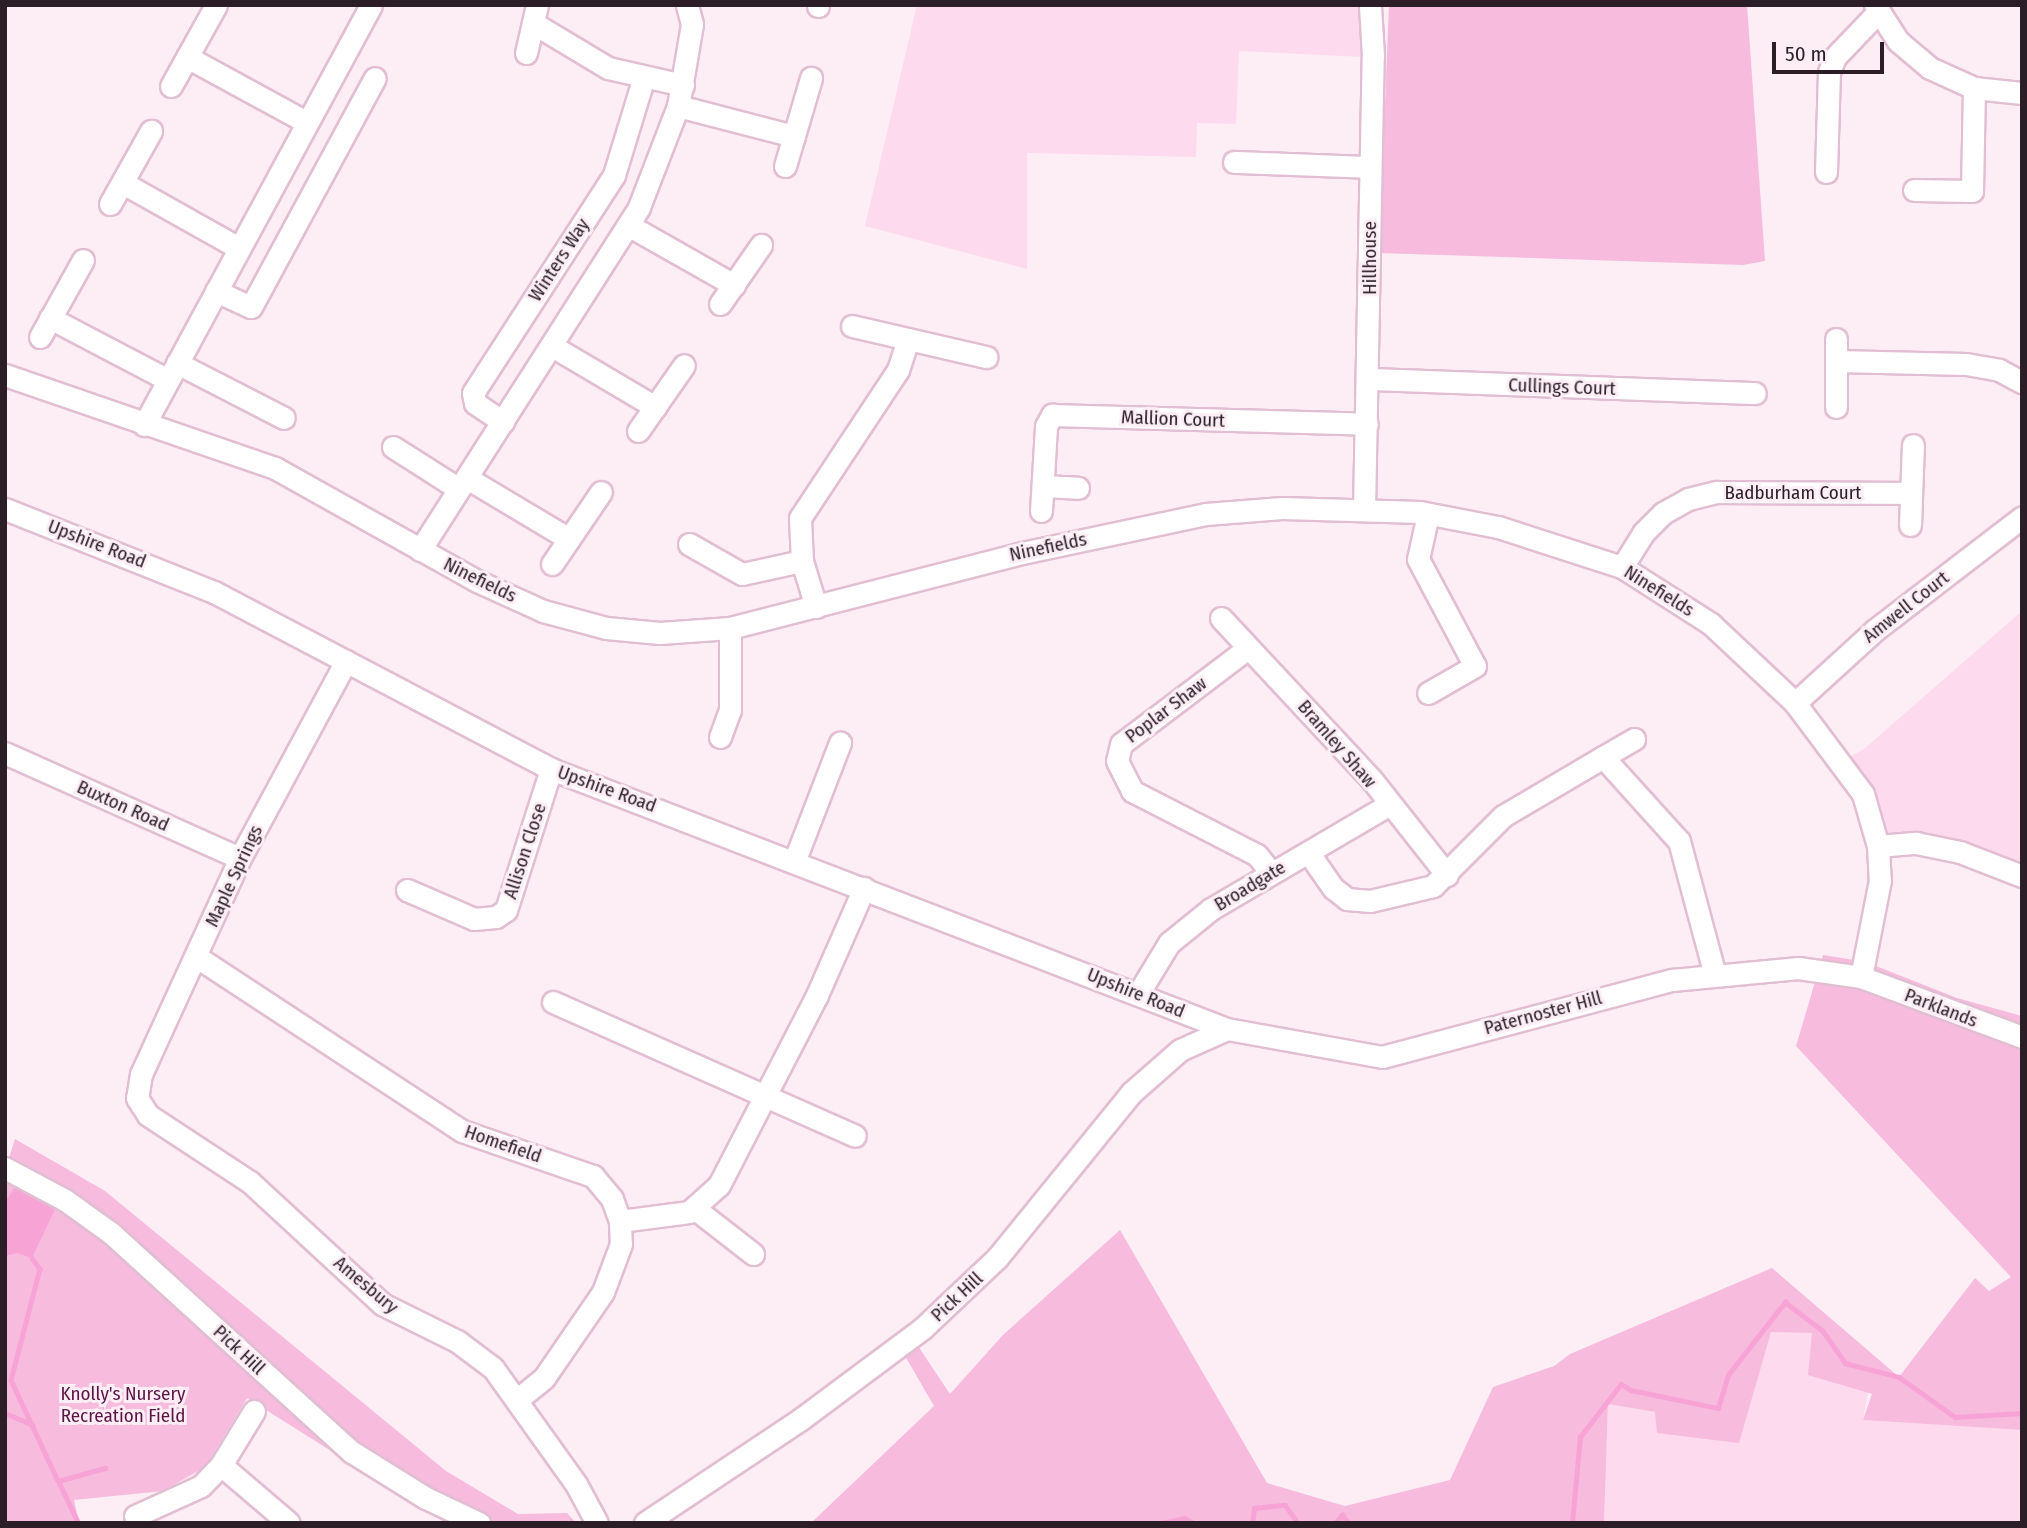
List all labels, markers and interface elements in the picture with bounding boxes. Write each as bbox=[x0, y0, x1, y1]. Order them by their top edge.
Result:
scale bar bbox=[1775, 28, 1887, 72]
text: 50 m bbox=[1785, 41, 1827, 67]
street label: Winters Way bbox=[524, 214, 594, 306]
street label: Hillhouse bbox=[1359, 221, 1381, 295]
street label: Cullings Court bbox=[1508, 374, 1616, 400]
street label: Mallion Court bbox=[1121, 406, 1225, 432]
street label: Badburham Court bbox=[1724, 482, 1862, 504]
street label: Upshire Road bbox=[45, 515, 149, 573]
street label: Ninefields bbox=[1007, 528, 1089, 566]
street label: Ninefields bbox=[440, 553, 520, 607]
street label: Ninefields bbox=[1620, 561, 1698, 621]
street label: Amwell Court bbox=[1858, 566, 1954, 648]
street label: Poplar Shaw bbox=[1121, 672, 1211, 748]
street label: Bramley Shaw bbox=[1293, 696, 1381, 792]
street label: Upshire Road bbox=[554, 761, 660, 817]
street label: Buxton Road bbox=[73, 776, 173, 836]
street label: Allison Close bbox=[499, 800, 551, 902]
street label: Maple Springs bbox=[201, 822, 267, 930]
street label: Broadgate bbox=[1210, 856, 1290, 916]
street label: Upshire Road bbox=[1084, 963, 1188, 1023]
street label: Parklands bbox=[1901, 984, 1981, 1032]
street label: Paternoster Hill bbox=[1482, 986, 1604, 1040]
street label: Homefield bbox=[461, 1120, 545, 1168]
street label: Amesbury bbox=[329, 1251, 403, 1319]
street label: Pick Hill bbox=[926, 1267, 988, 1327]
street label: Pick Hill bbox=[208, 1320, 270, 1380]
park label: Knolly's Nursery Recreation Field bbox=[60, 1383, 186, 1427]

